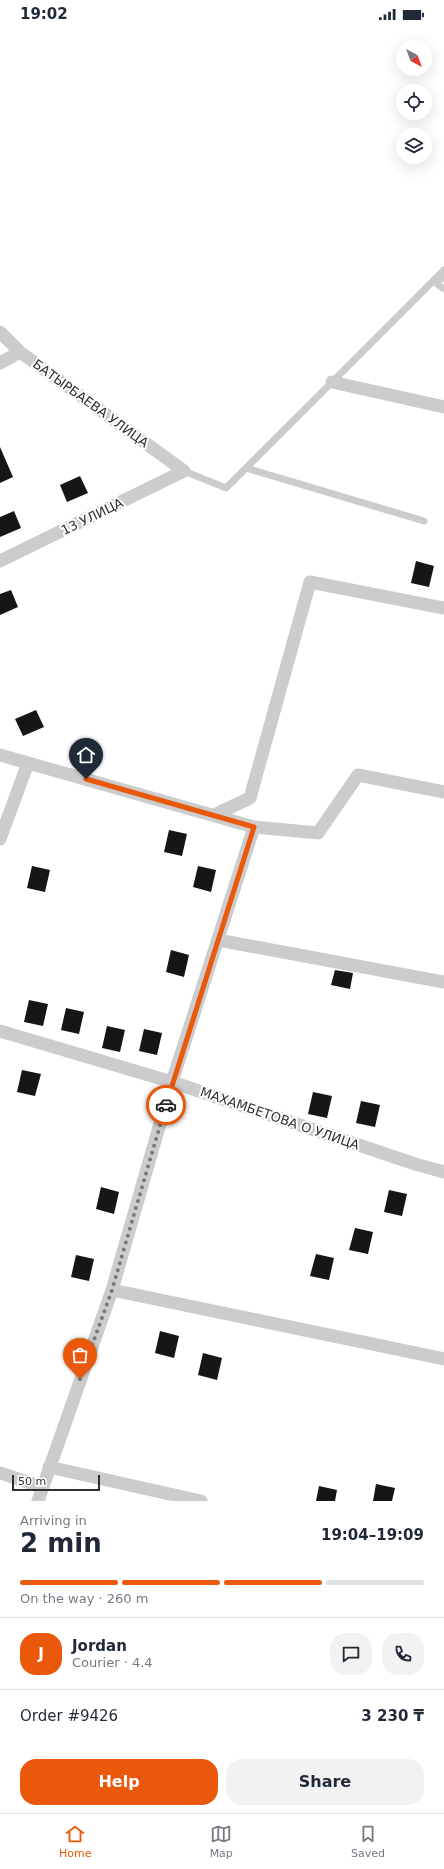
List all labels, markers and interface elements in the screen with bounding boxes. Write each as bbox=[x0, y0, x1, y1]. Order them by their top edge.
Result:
text: 19:02 bbox=[20, 5, 68, 23]
north arrow bbox=[396, 40, 432, 76]
map controls bbox=[396, 40, 432, 164]
button: locate bbox=[396, 84, 432, 120]
button: layers bbox=[396, 128, 432, 164]
street label: БАТЫРБАЕВА УЛИЦА bbox=[30, 356, 152, 451]
street label: 13 УЛИЦА bbox=[59, 495, 126, 538]
pin bbox=[69, 738, 103, 779]
icon: home bbox=[75, 744, 97, 766]
street label: МАХАМБЕТОВА О УЛИЦА bbox=[198, 1084, 361, 1153]
courier bbox=[146, 1085, 186, 1125]
icon: car bbox=[155, 1094, 177, 1116]
pin bbox=[63, 1338, 97, 1379]
icon: bag bbox=[69, 1344, 91, 1366]
scale bar bbox=[12, 1473, 100, 1492]
text: 50 m bbox=[18, 1475, 46, 1488]
text: Arriving in bbox=[20, 1513, 87, 1528]
text: 19:04–19:09 bbox=[321, 1526, 424, 1544]
text: 2 min bbox=[20, 1528, 102, 1558]
text: On the way · 260 m bbox=[20, 1591, 148, 1606]
button: chat bbox=[330, 1633, 372, 1675]
button: phone bbox=[382, 1633, 424, 1675]
text: Jordan bbox=[72, 1637, 127, 1655]
text: J bbox=[38, 1645, 44, 1663]
text: Courier · 4.4 bbox=[72, 1655, 153, 1670]
text: Order #9426 bbox=[20, 1707, 118, 1725]
text: 3 230 ₸ bbox=[361, 1707, 424, 1725]
button: Help bbox=[20, 1759, 218, 1805]
button: Share bbox=[226, 1759, 424, 1805]
tab: Home bbox=[59, 1823, 92, 1860]
tab: Map bbox=[210, 1823, 233, 1860]
tab: Saved bbox=[351, 1823, 385, 1860]

